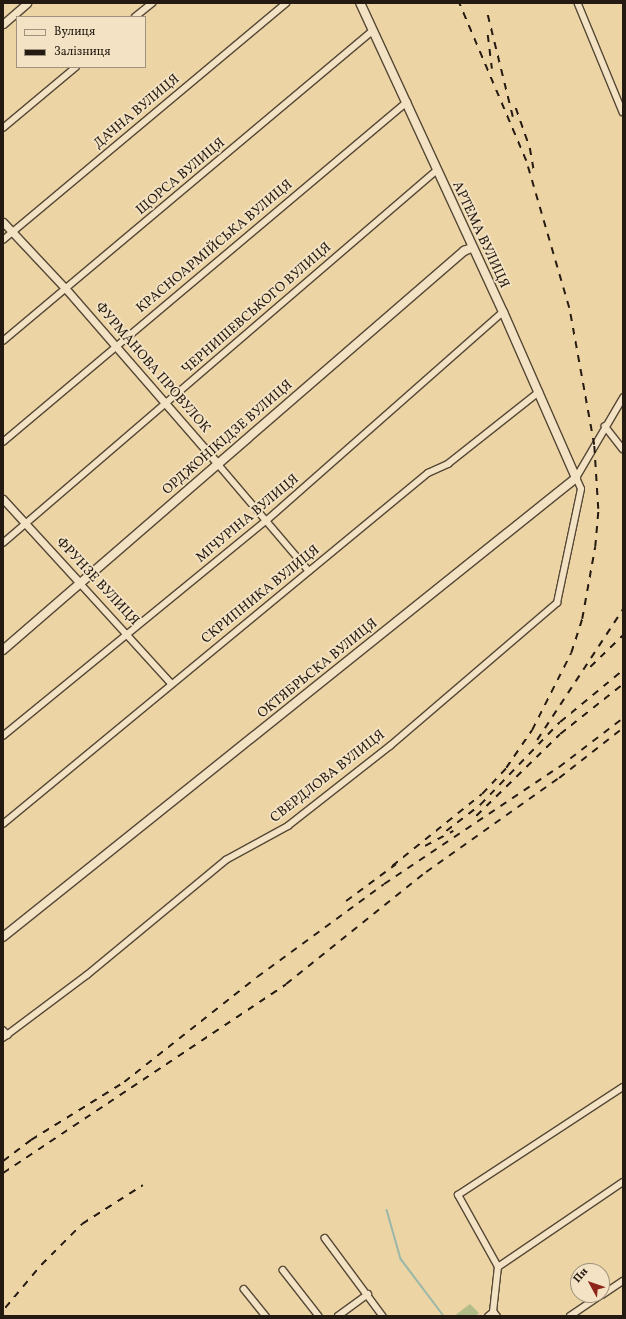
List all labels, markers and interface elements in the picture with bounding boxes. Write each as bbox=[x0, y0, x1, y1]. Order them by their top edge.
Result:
legend bbox=[16, 16, 146, 68]
text: Вулиця bbox=[54, 24, 95, 40]
text: Залізниця bbox=[54, 44, 110, 60]
street label: ДАЧНА ВУЛИЦЯ bbox=[91, 71, 183, 153]
street label: ЩОРСА ВУЛИЦЯ bbox=[133, 135, 229, 219]
street label: КРАСНОАРМІЙСЬКА ВУЛИЦЯ bbox=[134, 177, 296, 317]
street label: АРТЕМА ВУЛИЦЯ bbox=[448, 179, 512, 291]
street label: ЧЕРНИШЕВСЬКОГО ВУЛИЦЯ bbox=[179, 239, 335, 379]
street label: ФУРМАНОВА ПРОВУЛОК bbox=[91, 299, 213, 437]
street label: ОРДЖОНІКІДЗЕ ВУЛИЦЯ bbox=[160, 377, 296, 499]
street label: МІЧУРІНА ВУЛИЦЯ bbox=[193, 471, 303, 567]
street label: ФРУНЗЕ ВУЛИЦЯ bbox=[52, 534, 142, 630]
street label: СКРИПНИКА ВУЛИЦЯ bbox=[199, 542, 323, 648]
street label: ОКТЯБРЬСКА ВУЛИЦЯ bbox=[255, 615, 381, 723]
street label: СВЕРДЛОВА ВУЛИЦЯ bbox=[267, 727, 389, 827]
north arrow bbox=[570, 1263, 610, 1303]
text: Пн bbox=[570, 1265, 592, 1286]

